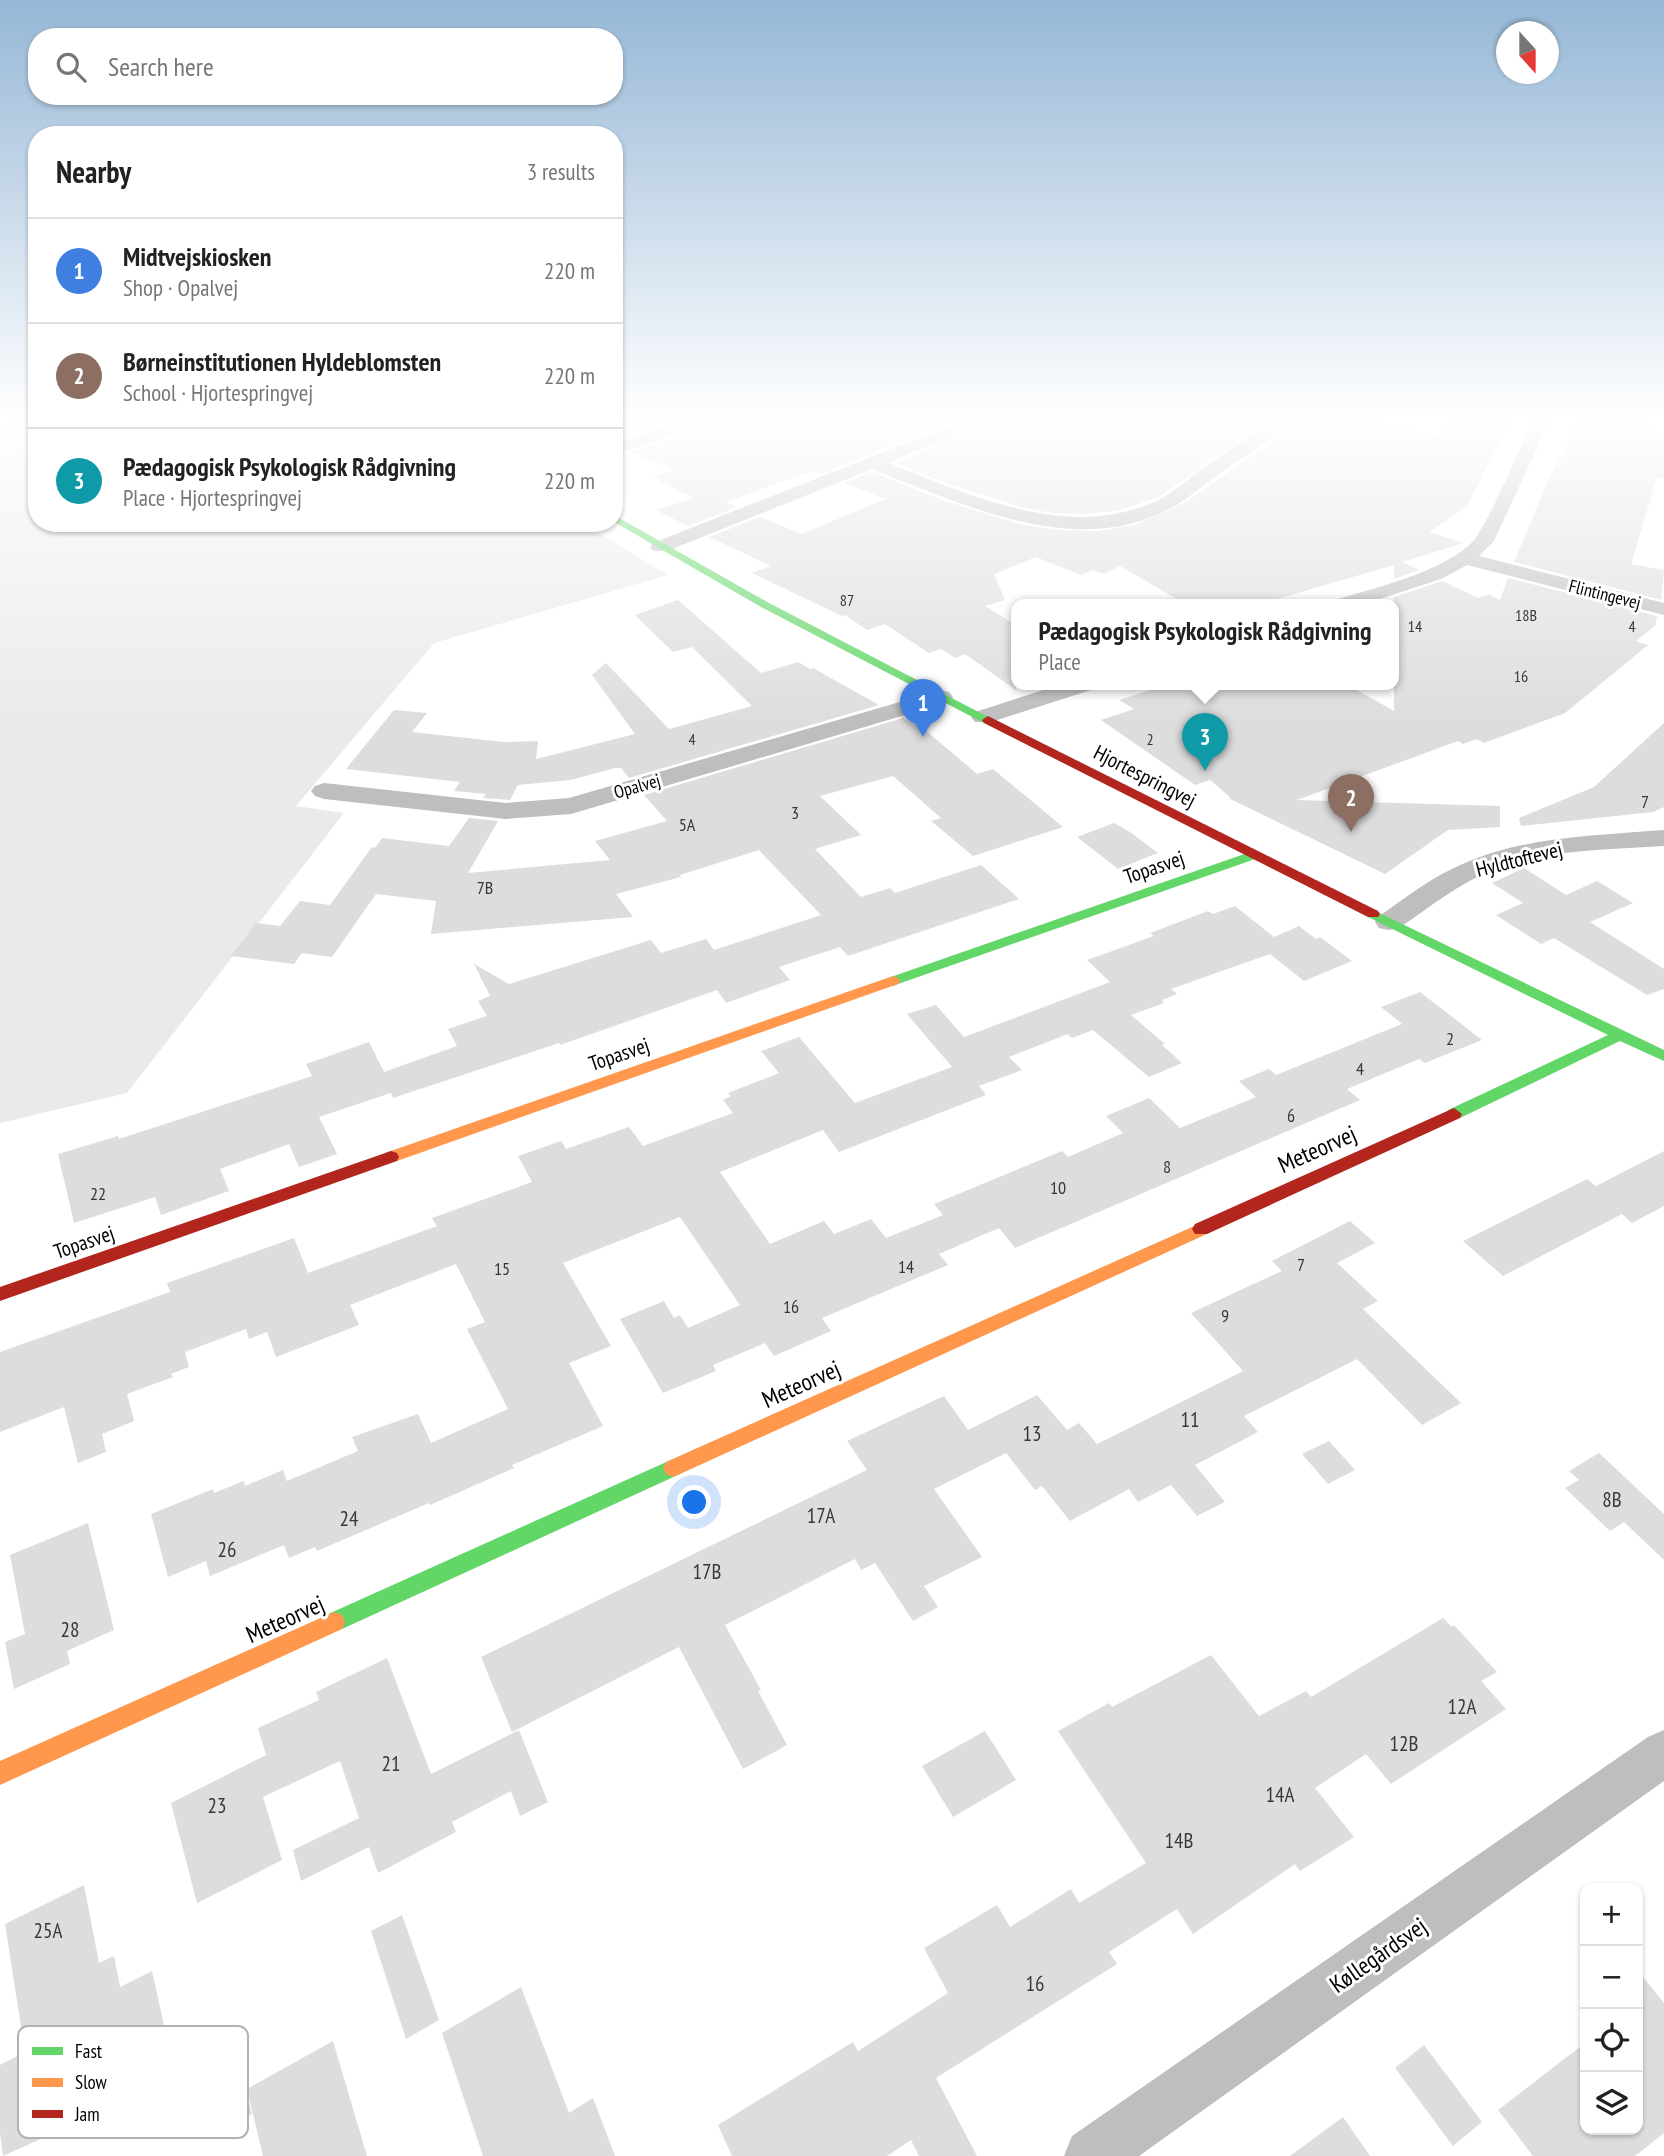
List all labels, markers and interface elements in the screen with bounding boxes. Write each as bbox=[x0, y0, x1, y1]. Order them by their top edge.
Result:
north arrow bbox=[1496, 21, 1559, 84]
search box bbox=[28, 28, 623, 105]
icon: search bbox=[52, 48, 90, 86]
text: Search here bbox=[108, 50, 214, 83]
text: Nearby bbox=[56, 152, 131, 191]
text: 3 results bbox=[527, 157, 595, 186]
text: Midtvejskiosken bbox=[123, 240, 272, 273]
text: 1 bbox=[74, 256, 85, 285]
text: 220 m bbox=[544, 256, 595, 285]
text: Shop · Opalvej bbox=[123, 273, 238, 302]
text: Børneinstitutionen Hyldeblomsten bbox=[123, 345, 441, 378]
text: 2 bbox=[74, 361, 85, 390]
text: 220 m bbox=[544, 361, 595, 390]
text: School · Hjortespringvej bbox=[123, 378, 313, 407]
text: Pædagogisk Psykologisk Rådgivning bbox=[123, 450, 456, 483]
text: 3 bbox=[74, 466, 85, 495]
text: 220 m bbox=[544, 466, 595, 495]
text: Place · Hjortespringvej bbox=[123, 483, 302, 512]
street label: Flintingevej bbox=[1567, 574, 1643, 614]
house number: 87 bbox=[840, 590, 854, 610]
popup bbox=[1011, 599, 1399, 690]
house number: 18B bbox=[1515, 605, 1537, 625]
text: Pædagogisk Psykologisk Rådgivning bbox=[1039, 614, 1371, 647]
house number: 14 bbox=[1408, 616, 1422, 636]
house number: 4 bbox=[1628, 616, 1636, 636]
text: Place bbox=[1039, 647, 1081, 676]
house number: 16 bbox=[1514, 666, 1528, 686]
pin: 1 bbox=[900, 679, 946, 737]
pin: 3 bbox=[1182, 713, 1228, 771]
house number: 4 bbox=[688, 729, 696, 749]
house number: 2 bbox=[1146, 729, 1154, 749]
street label: Hjortespringvej bbox=[1089, 739, 1201, 813]
street label: Opalvej bbox=[611, 768, 663, 804]
pin: 2 bbox=[1328, 774, 1374, 832]
house number: 7 bbox=[1641, 790, 1649, 813]
house number: 3 bbox=[791, 801, 799, 824]
house number: 5A bbox=[679, 813, 696, 836]
street label: Hyldtoftevej bbox=[1473, 835, 1565, 883]
street label: Topasvej bbox=[1120, 844, 1188, 890]
house number: 7B bbox=[477, 876, 493, 899]
house number: 2 bbox=[1446, 1027, 1454, 1050]
street label: Topasvej bbox=[585, 1031, 653, 1077]
house number: 4 bbox=[1356, 1057, 1364, 1080]
house number: 6 bbox=[1287, 1104, 1295, 1127]
street label: Meteorvej bbox=[1273, 1118, 1361, 1180]
house number: 8 bbox=[1163, 1155, 1171, 1178]
house number: 10 bbox=[1050, 1176, 1066, 1199]
house number: 22 bbox=[90, 1182, 106, 1205]
street label: Topasvej bbox=[50, 1219, 118, 1265]
house number: 7 bbox=[1297, 1253, 1305, 1276]
house number: 14 bbox=[898, 1255, 914, 1278]
house number: 15 bbox=[494, 1257, 510, 1280]
house number: 16 bbox=[783, 1295, 799, 1318]
house number: 9 bbox=[1221, 1304, 1229, 1327]
street label: Meteorvej bbox=[757, 1353, 845, 1415]
house number: 11 bbox=[1181, 1406, 1199, 1433]
house number: 13 bbox=[1023, 1420, 1041, 1447]
your location bbox=[677, 1485, 711, 1519]
house number: 8B bbox=[1602, 1486, 1622, 1513]
house number: 17A bbox=[807, 1502, 835, 1529]
house number: 24 bbox=[340, 1505, 359, 1532]
house number: 26 bbox=[218, 1536, 236, 1563]
house number: 17B bbox=[693, 1558, 721, 1585]
street label: Meteorvej bbox=[241, 1588, 329, 1650]
house number: 28 bbox=[61, 1616, 79, 1643]
house number: 12A bbox=[1448, 1693, 1476, 1720]
house number: 12B bbox=[1390, 1730, 1418, 1757]
house number: 21 bbox=[382, 1750, 400, 1777]
house number: 14A bbox=[1266, 1781, 1294, 1808]
house number: 23 bbox=[208, 1792, 226, 1819]
house number: 14B bbox=[1165, 1827, 1193, 1854]
map controls bbox=[1580, 1883, 1643, 2135]
button: + bbox=[1580, 1883, 1643, 1946]
street label: Køllegårdsvej bbox=[1323, 1910, 1433, 2000]
house number: 25A bbox=[34, 1917, 62, 1944]
button: − bbox=[1580, 1946, 1643, 2009]
house number: 16 bbox=[1026, 1970, 1044, 1997]
button: locate bbox=[1580, 2009, 1643, 2072]
legend bbox=[18, 2026, 248, 2138]
text: Fast bbox=[75, 2039, 103, 2063]
text: Slow bbox=[75, 2070, 108, 2094]
button: layers bbox=[1580, 2072, 1643, 2135]
text: Jam bbox=[74, 2102, 100, 2126]

